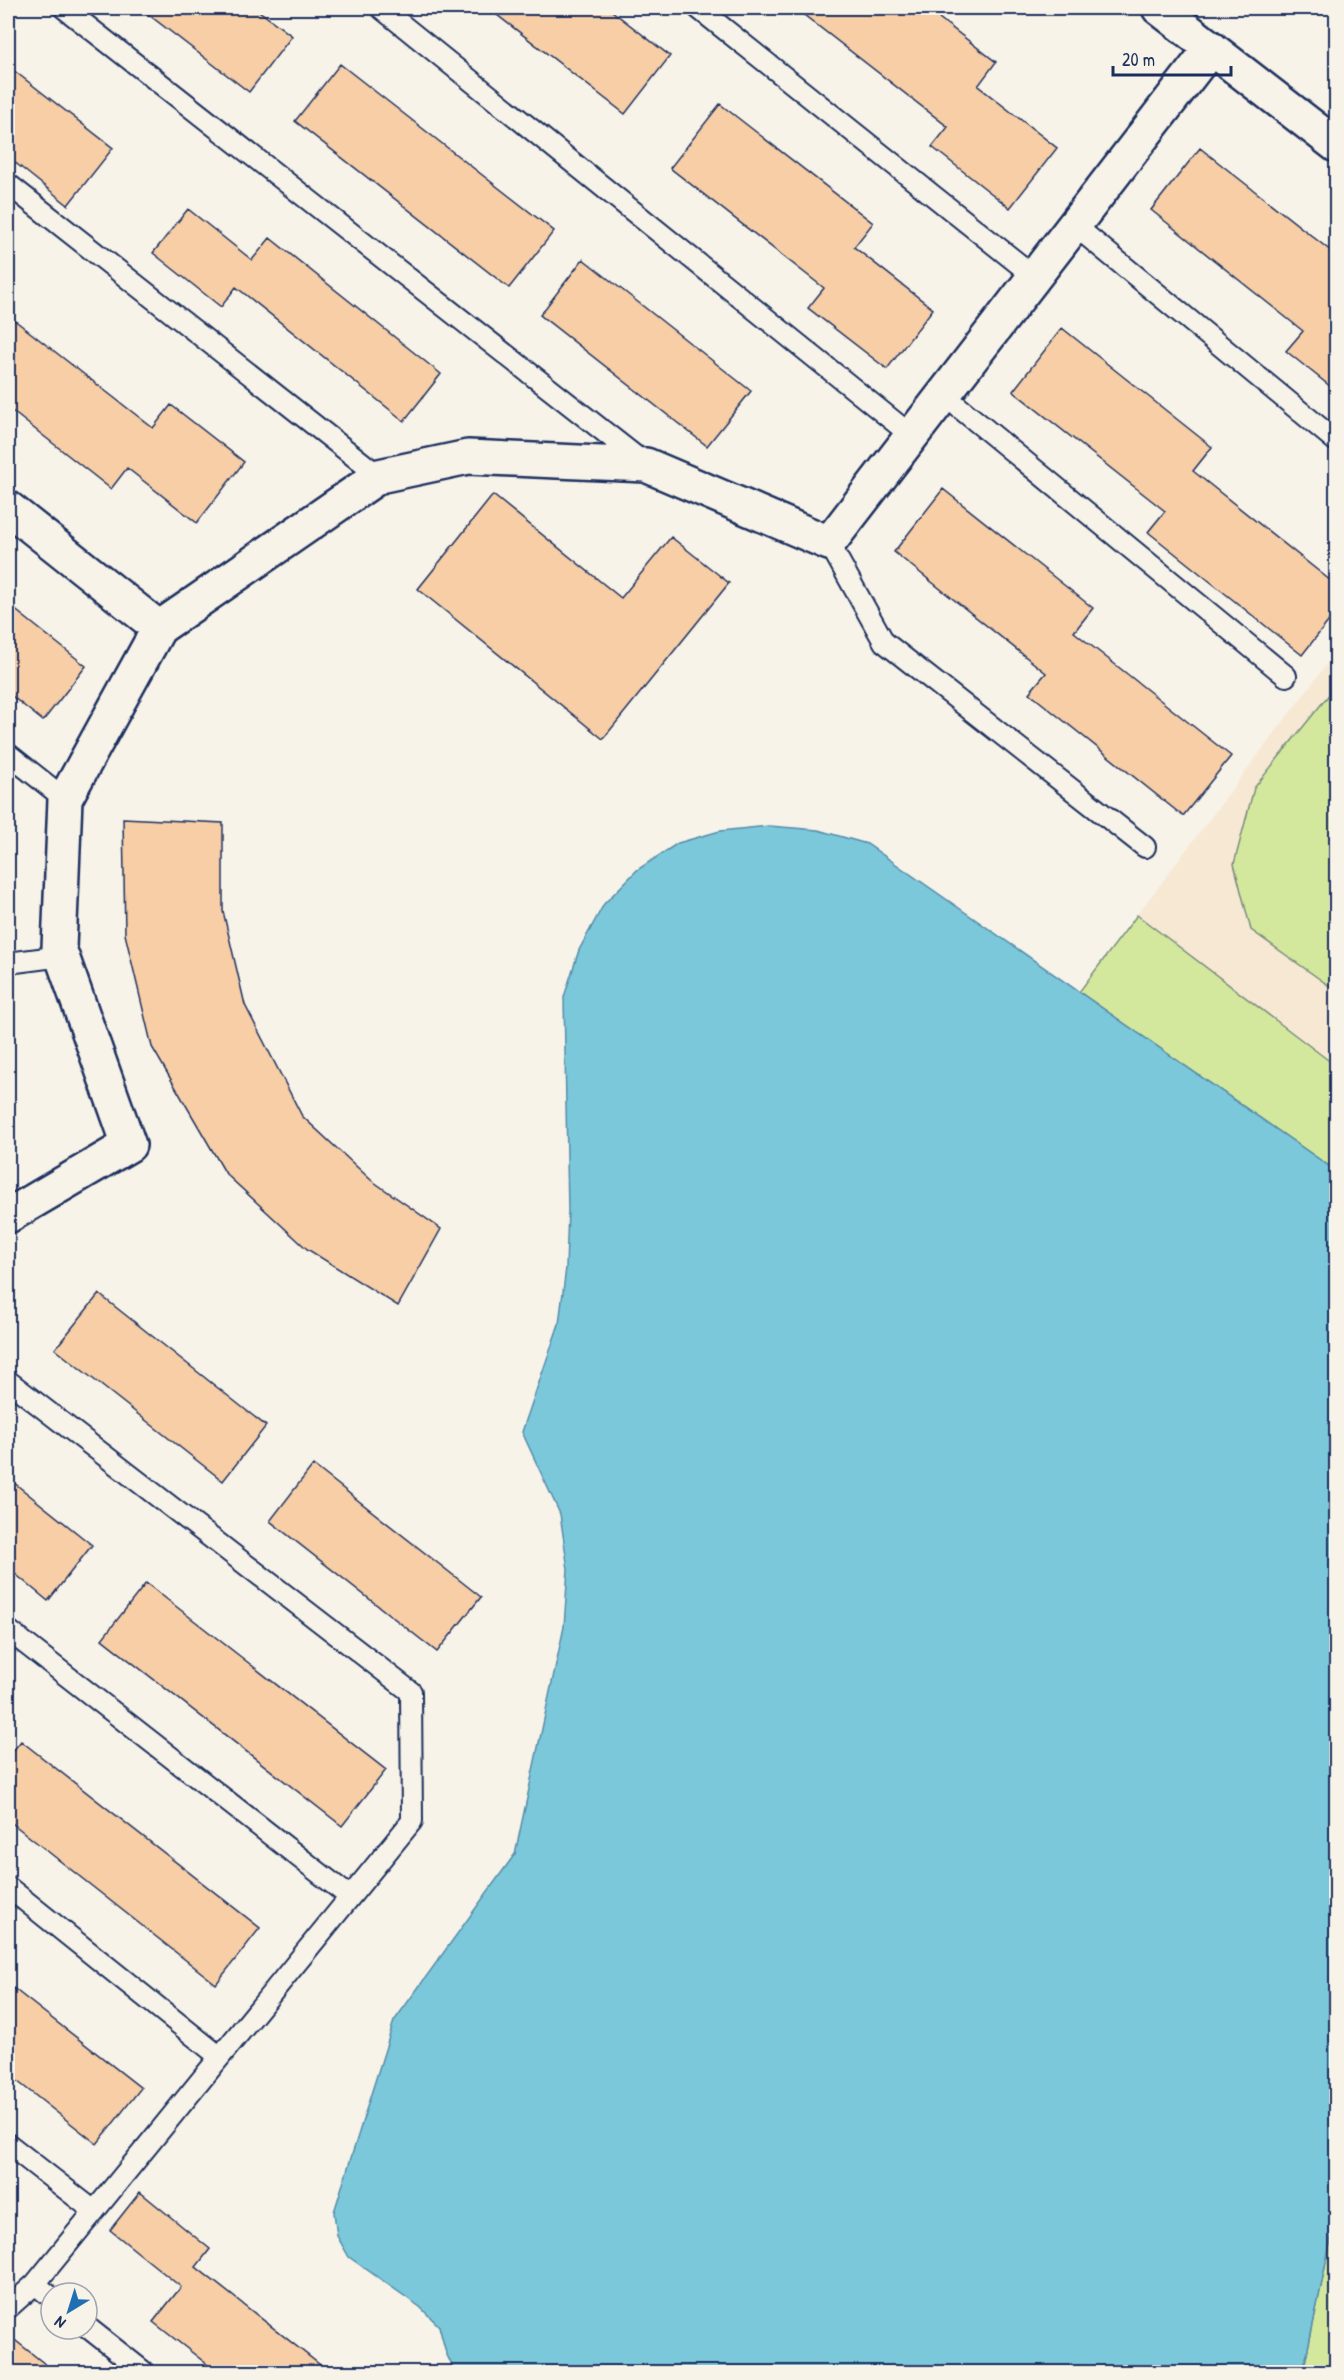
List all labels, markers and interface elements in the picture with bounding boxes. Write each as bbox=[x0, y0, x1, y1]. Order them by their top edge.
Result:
scale bar bbox=[1113, 39, 1232, 77]
text: 20 m bbox=[1122, 47, 1155, 72]
north arrow bbox=[39, 2281, 99, 2341]
text: N bbox=[49, 2311, 70, 2334]

